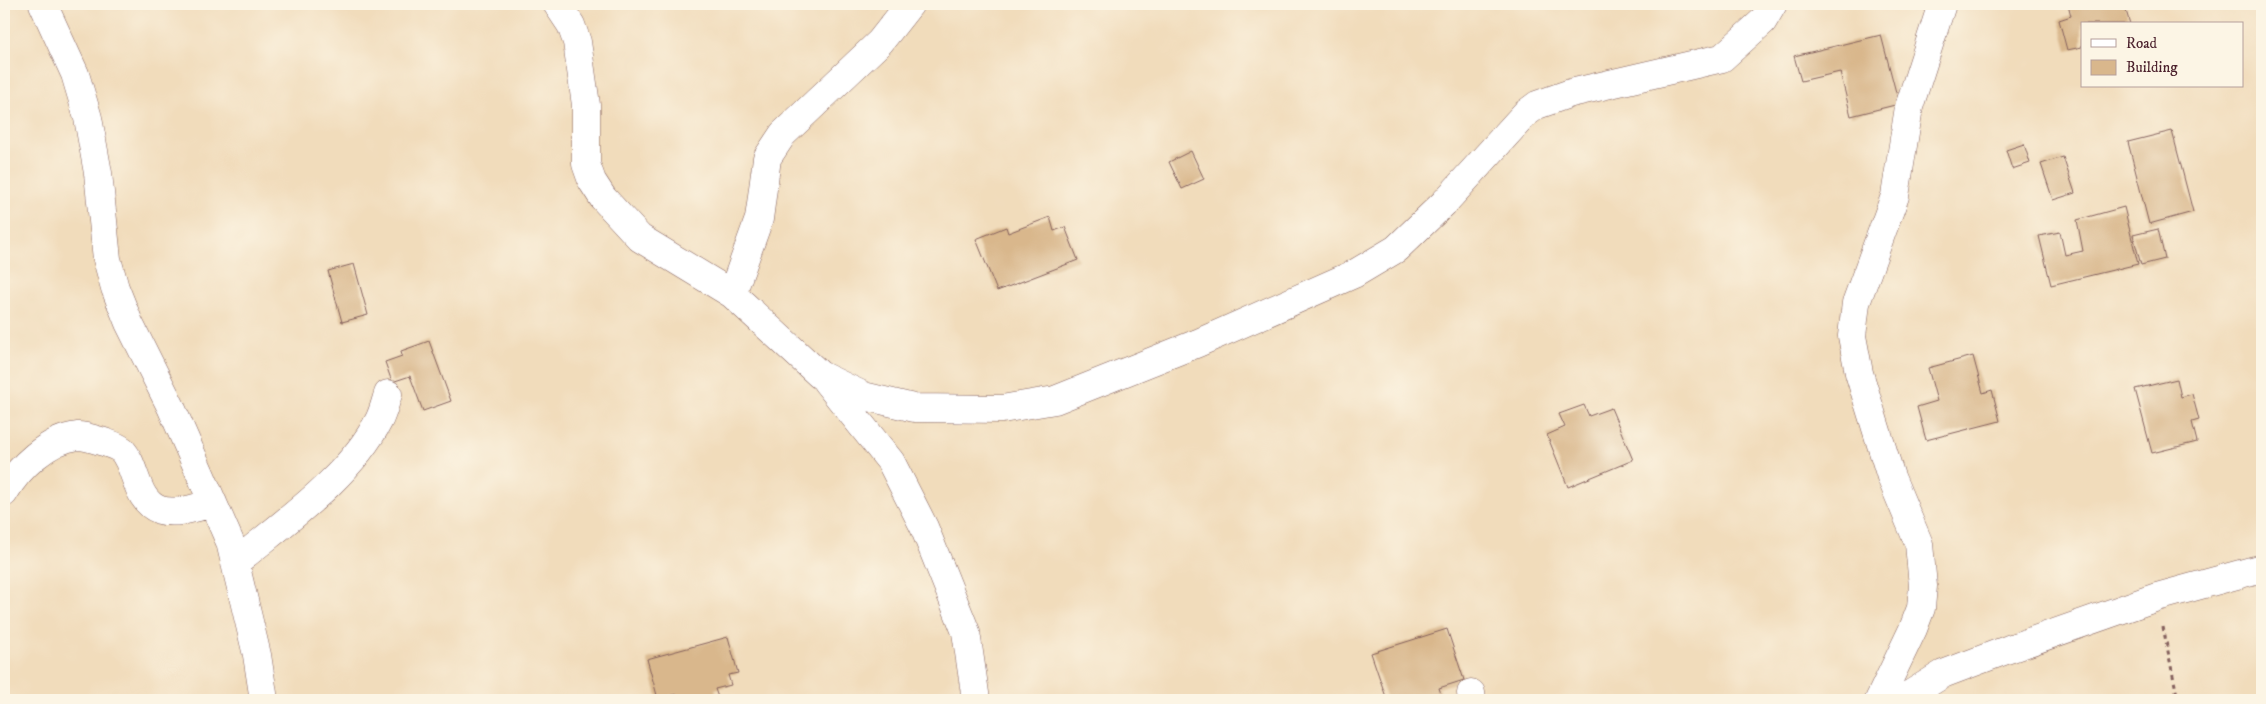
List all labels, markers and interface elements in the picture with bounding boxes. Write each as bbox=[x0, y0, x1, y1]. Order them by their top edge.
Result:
legend bbox=[2081, 22, 2244, 88]
text: Road bbox=[2126, 34, 2158, 53]
text: Building bbox=[2126, 58, 2178, 77]

